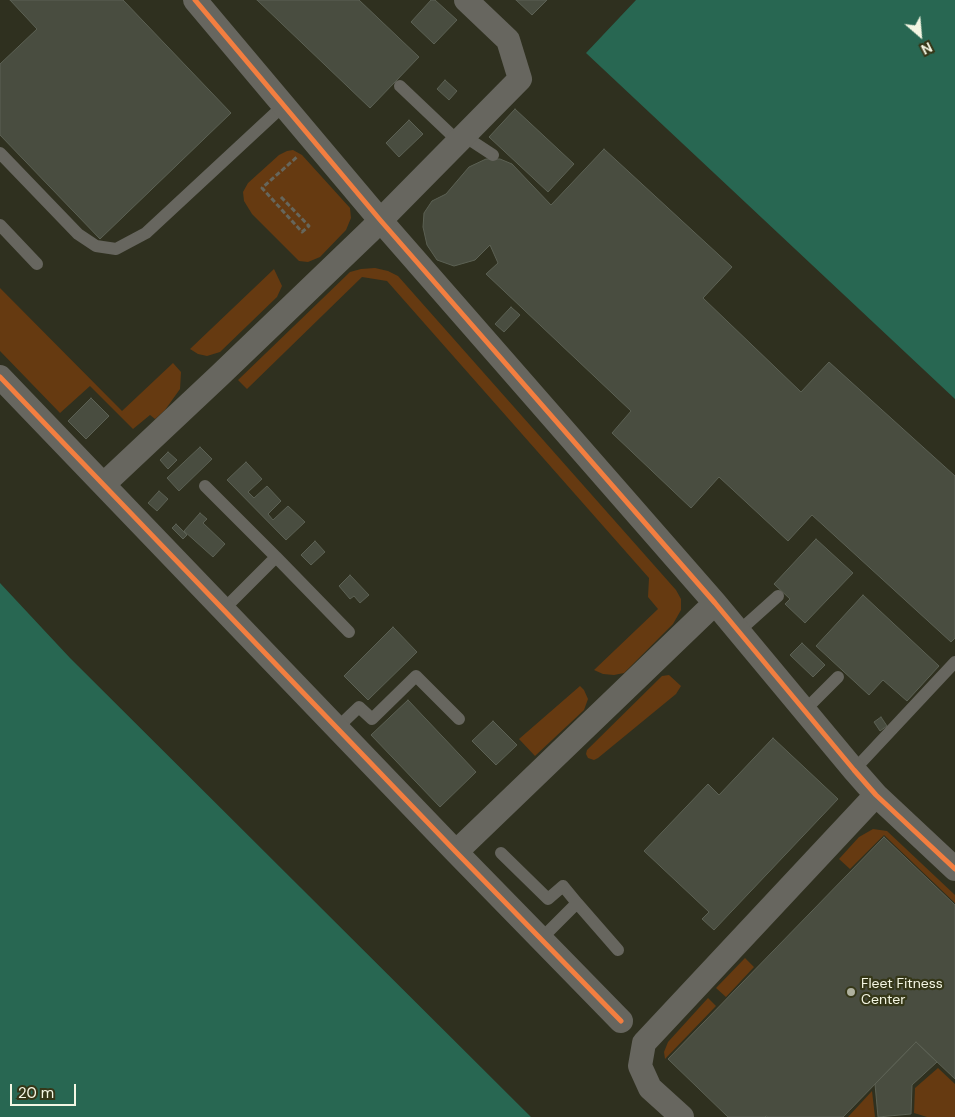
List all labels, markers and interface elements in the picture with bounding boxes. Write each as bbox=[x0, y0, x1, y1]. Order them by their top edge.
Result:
north arrow bbox=[895, 10, 945, 60]
text: N bbox=[918, 38, 935, 59]
place label: Fleet Fitness Center bbox=[861, 976, 943, 1009]
marker: Fleet Fitness Center bbox=[845, 986, 857, 998]
scale bar bbox=[12, 1074, 79, 1106]
text: 20 m bbox=[18, 1083, 54, 1103]

